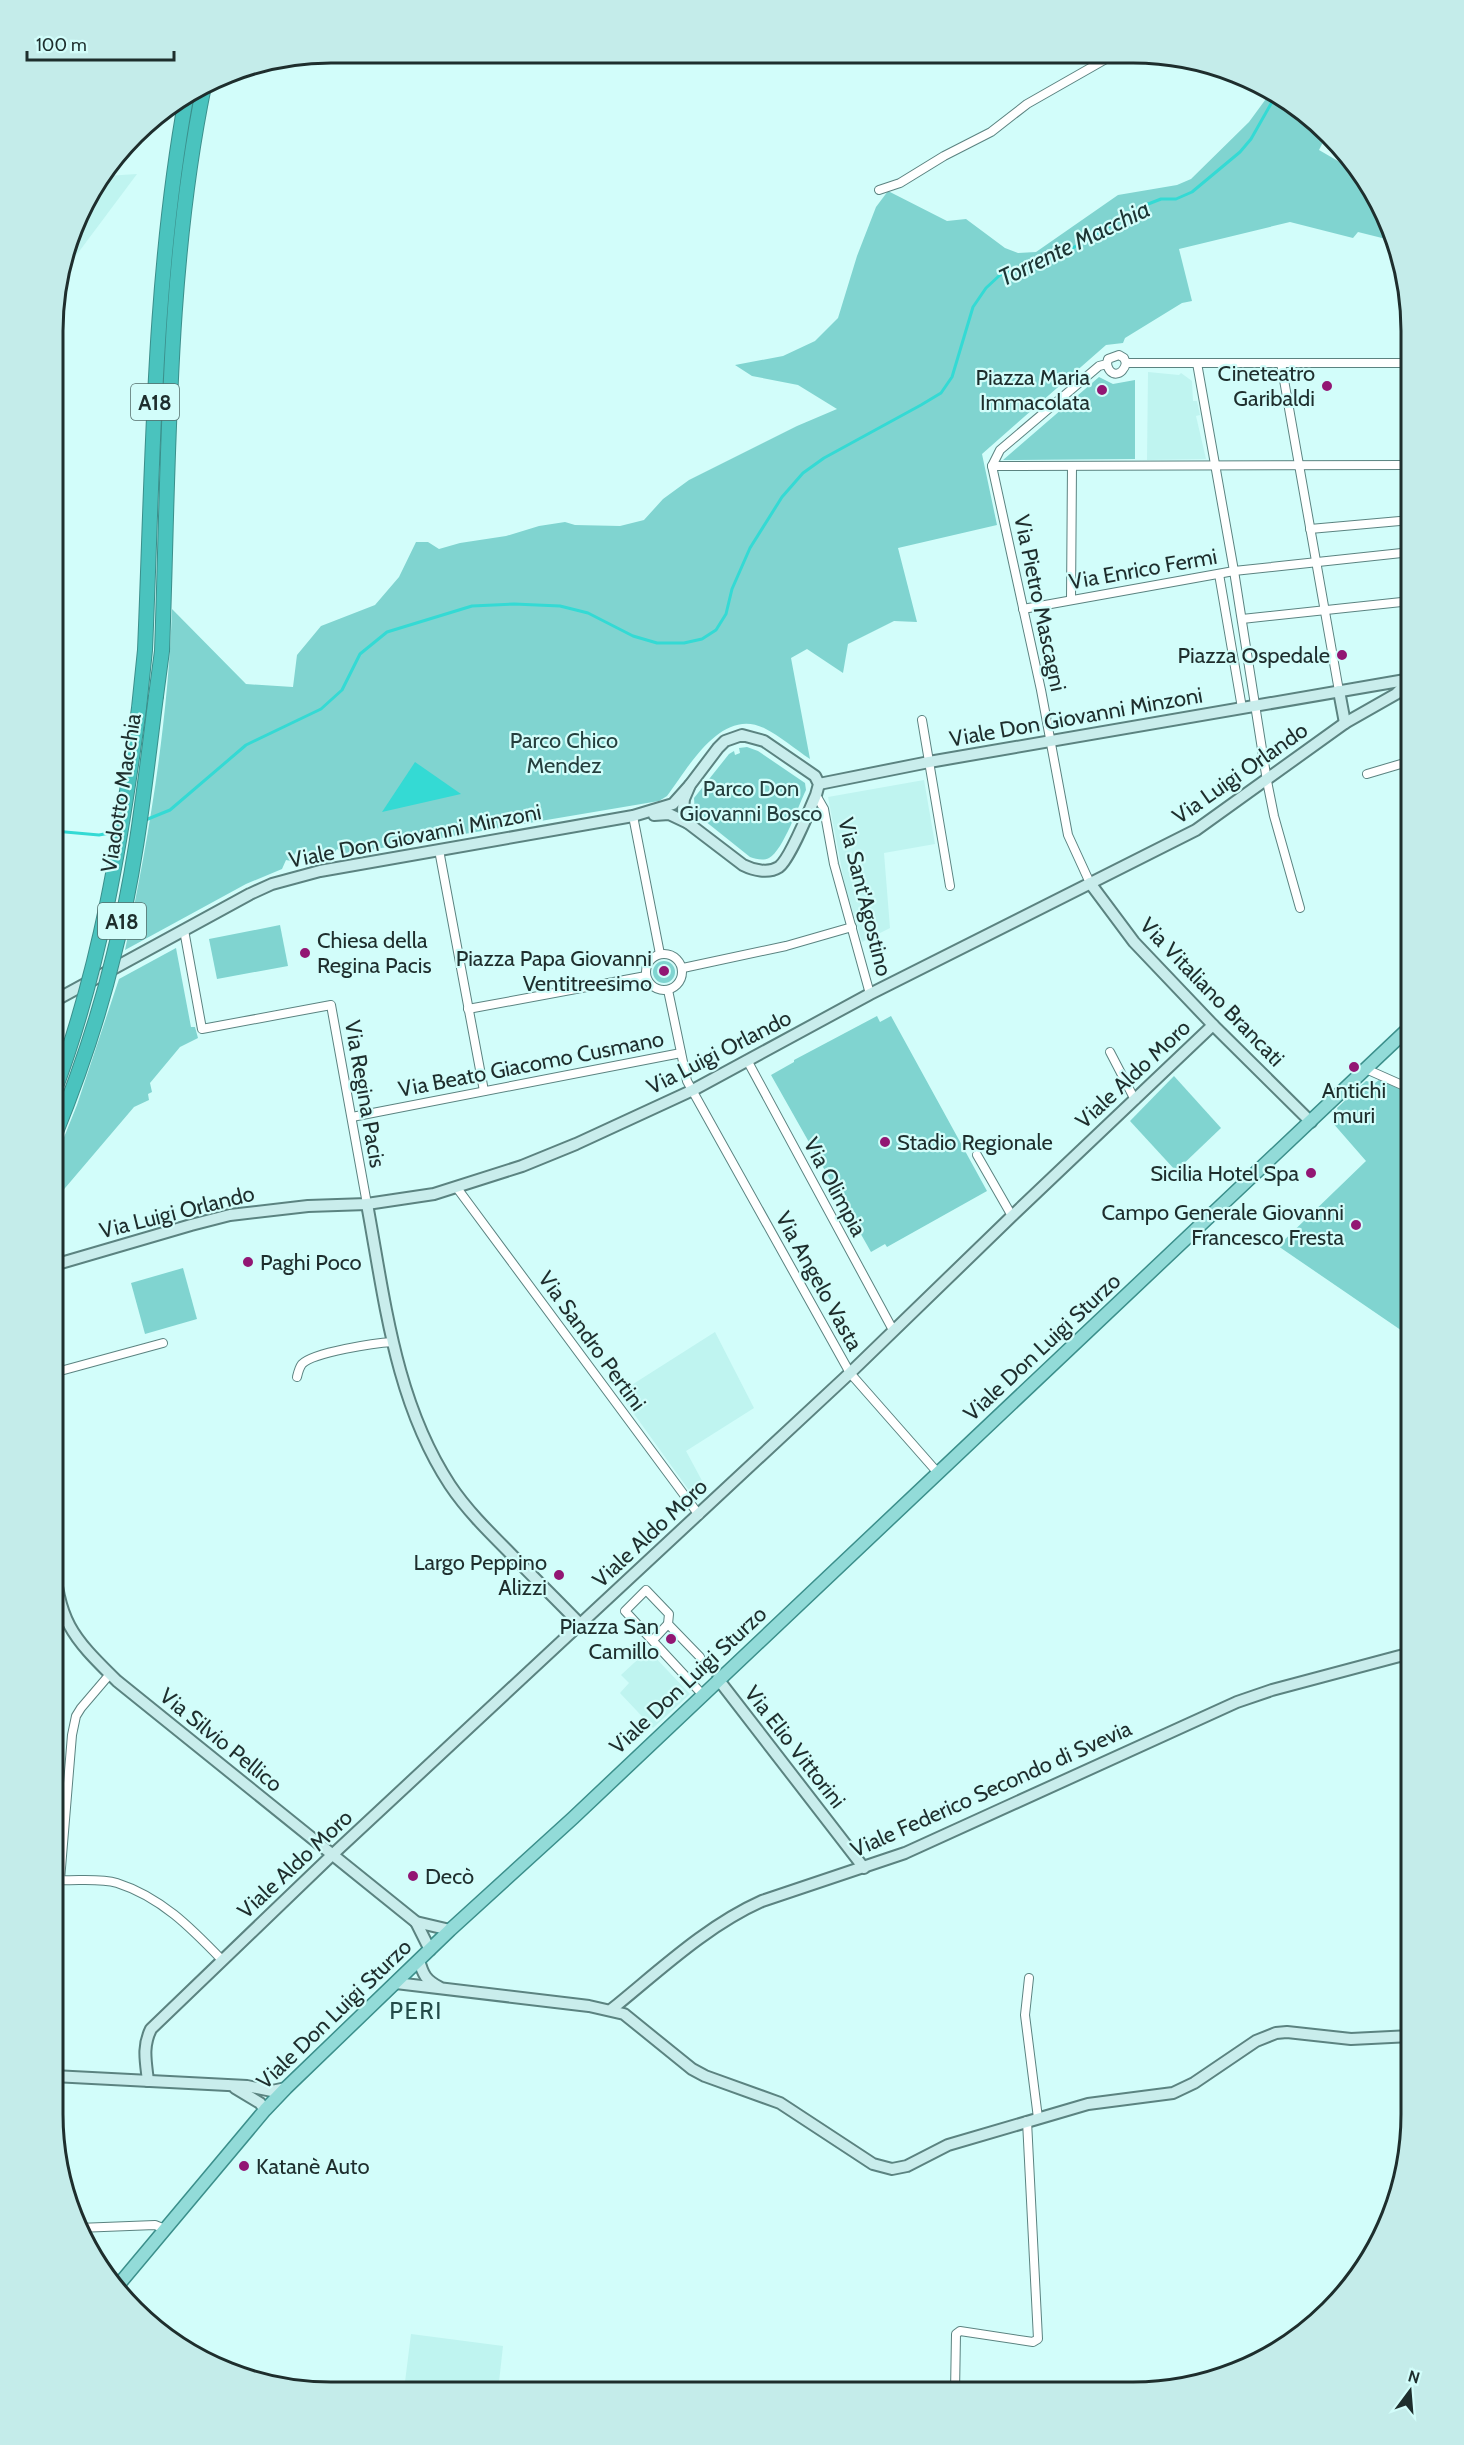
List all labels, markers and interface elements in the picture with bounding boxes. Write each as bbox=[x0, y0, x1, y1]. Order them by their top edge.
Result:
scale bar bbox=[27, 24, 174, 62]
text: 100 m bbox=[36, 34, 87, 56]
water label: Torrente Macchia bbox=[994, 194, 1154, 292]
place label: Cineteatro Garibaldi bbox=[1217, 360, 1315, 412]
place label: Piazza Maria Immacolata bbox=[976, 364, 1090, 416]
marker: Cineteatro Garibaldi bbox=[1320, 379, 1334, 393]
marker: Piazza Maria Immacolata bbox=[1095, 383, 1109, 397]
road number: A18 bbox=[131, 384, 179, 420]
street label: Via Pietro Mascagni bbox=[1008, 512, 1072, 694]
street label: Via Enrico Fermi bbox=[1067, 543, 1219, 595]
place label: Piazza Ospedale bbox=[1178, 642, 1330, 669]
marker: Piazza Ospedale bbox=[1335, 648, 1349, 662]
street label: Viale Don Giovanni Minzoni bbox=[947, 681, 1205, 753]
street label: Viadotto Macchia bbox=[95, 711, 147, 875]
street label: Via Luigi Orlando bbox=[1167, 716, 1313, 830]
park label: Parco Chico Mendez bbox=[510, 727, 618, 779]
park label: Parco Don Giovanni Bosco bbox=[680, 775, 822, 827]
street label: Viale Don Giovanni Minzoni bbox=[286, 798, 544, 874]
street label: Via Sant'Agostino bbox=[832, 815, 898, 979]
road number: A18 bbox=[98, 903, 146, 939]
street label: Via Vitaliano Brancati bbox=[1134, 912, 1290, 1072]
place label: Chiesa della Regina Pacis bbox=[317, 927, 432, 979]
place label: Piazza Papa Giovanni Ventitreesimo bbox=[456, 945, 652, 997]
marker: Chiesa della Regina Pacis bbox=[298, 946, 312, 960]
marker: Piazza Papa Giovanni Ventitreesimo bbox=[657, 964, 671, 978]
street label: Via Luigi Orlando bbox=[642, 1004, 796, 1100]
street label: Viale Aldo Moro bbox=[1070, 1014, 1196, 1134]
street label: Via Regina Pacis bbox=[339, 1018, 391, 1170]
street label: Via Beato Giacomo Cusmano bbox=[396, 1025, 666, 1103]
marker: Antichi muri bbox=[1347, 1060, 1361, 1074]
place label: Antichi muri bbox=[1322, 1077, 1386, 1129]
place label: Stadio Regionale bbox=[897, 1129, 1053, 1156]
street label: Via Olimpia bbox=[798, 1133, 872, 1241]
marker: Stadio Regionale bbox=[878, 1135, 892, 1149]
place label: Sicilia Hotel Spa bbox=[1150, 1160, 1299, 1187]
marker: Sicilia Hotel Spa bbox=[1304, 1166, 1318, 1180]
street label: Via Luigi Orlando bbox=[97, 1180, 257, 1244]
place label: Campo Generale Giovanni Francesco Fresta bbox=[1101, 1199, 1344, 1251]
street label: Via Angelo Vasta bbox=[770, 1207, 869, 1356]
marker: Campo Generale Giovanni Francesco Fresta bbox=[1349, 1218, 1363, 1232]
place label: Paghi Poco bbox=[260, 1249, 362, 1276]
marker: Paghi Poco bbox=[241, 1255, 255, 1269]
street label: Via Sandro Pertini bbox=[532, 1266, 652, 1416]
street label: Viale Don Luigi Sturzo bbox=[958, 1267, 1126, 1427]
street label: Viale Aldo Moro bbox=[587, 1473, 713, 1593]
place label: Largo Peppino Alizzi bbox=[413, 1549, 547, 1601]
marker: Largo Peppino Alizzi bbox=[552, 1568, 566, 1582]
street label: Viale Don Luigi Sturzo bbox=[604, 1600, 772, 1760]
place label: Piazza San Camillo bbox=[559, 1613, 659, 1665]
marker: Piazza San Camillo bbox=[664, 1632, 678, 1646]
street label: Via Elio Vittorini bbox=[739, 1680, 851, 1814]
street label: Via Silvio Pellico bbox=[154, 1682, 288, 1798]
street label: Viale Federico Secondo di Svevia bbox=[846, 1715, 1136, 1863]
street label: Viale Aldo Moro bbox=[232, 1804, 358, 1924]
place label: Decò bbox=[425, 1863, 474, 1890]
marker: Decò bbox=[406, 1869, 420, 1883]
street label: Viale Don Luigi Sturzo bbox=[251, 1933, 417, 2095]
district label: PERI bbox=[389, 1996, 443, 2025]
place label: Katanè Auto bbox=[256, 2153, 370, 2180]
marker: Katanè Auto bbox=[237, 2159, 251, 2173]
north arrow bbox=[1380, 2361, 1440, 2421]
text: N bbox=[1406, 2366, 1422, 2388]

